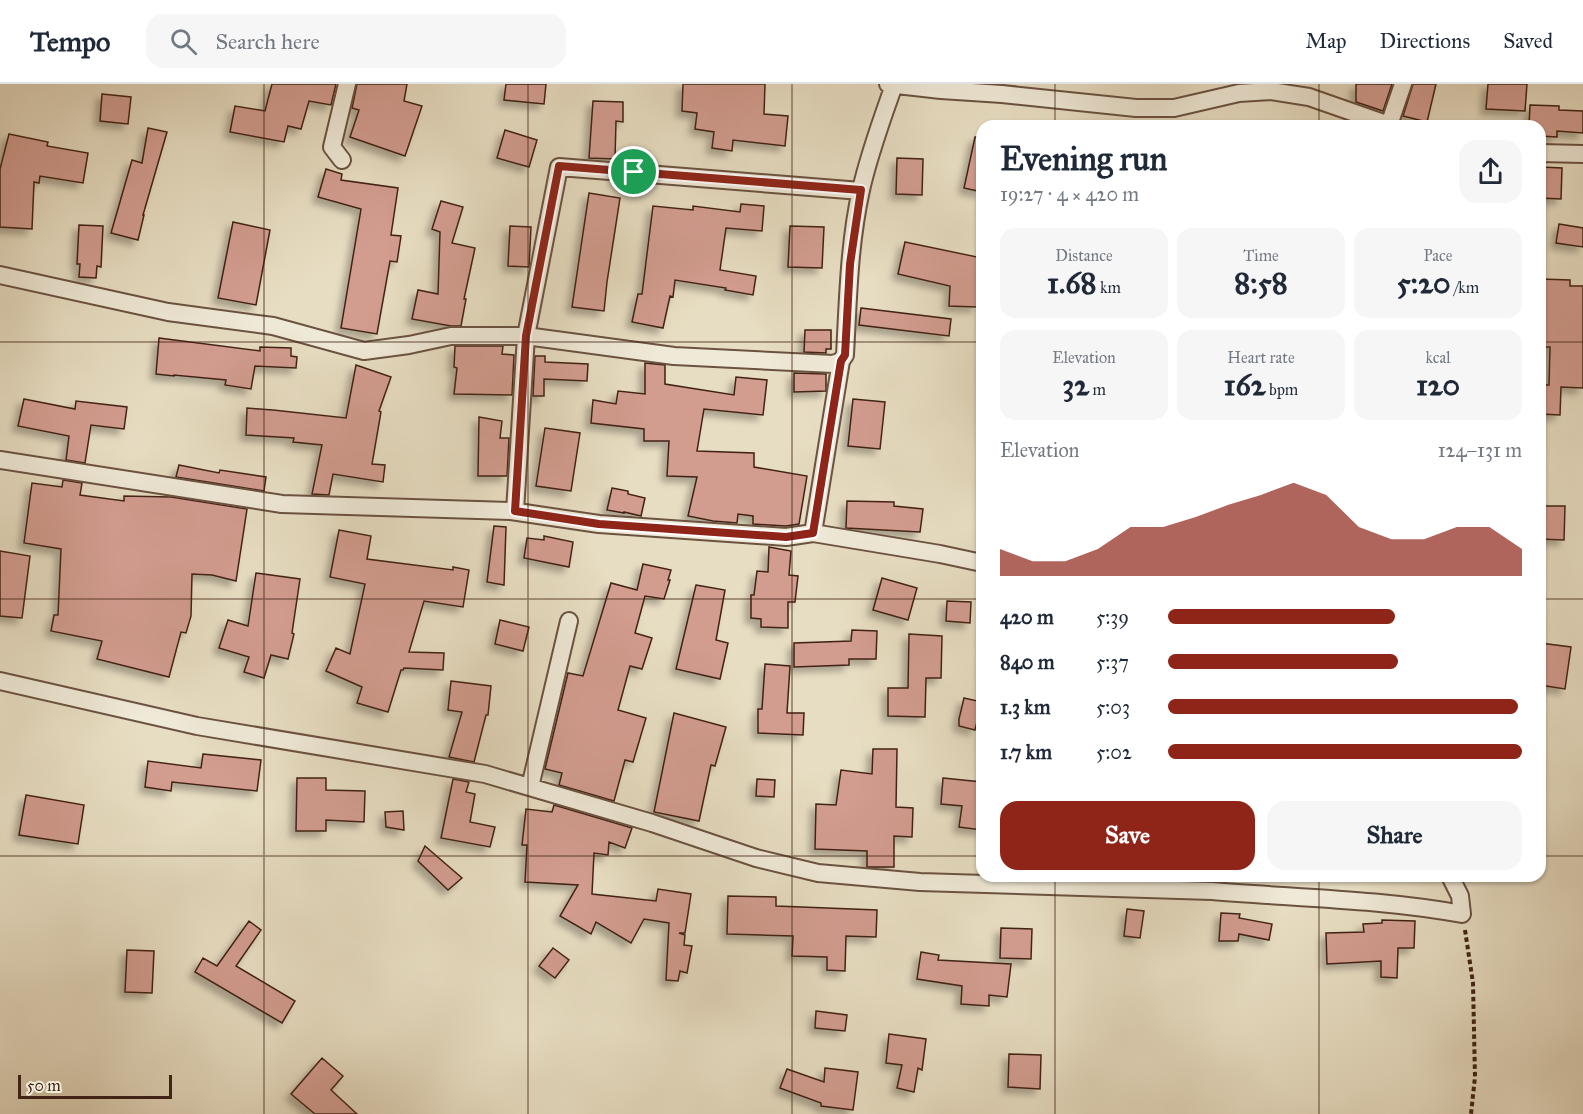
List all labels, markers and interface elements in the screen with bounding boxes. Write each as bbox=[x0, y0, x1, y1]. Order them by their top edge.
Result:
search box bbox=[146, 14, 566, 68]
text: Tempo bbox=[30, 24, 110, 59]
icon: search bbox=[167, 25, 200, 58]
text: Search here bbox=[215, 28, 320, 55]
text: Map bbox=[1306, 28, 1347, 54]
text: Directions bbox=[1380, 28, 1470, 54]
text: Saved bbox=[1503, 28, 1553, 54]
text: Evening run bbox=[1000, 139, 1167, 179]
button: share bbox=[1459, 140, 1522, 203]
pin bbox=[608, 146, 659, 197]
icon: arrive bbox=[617, 155, 650, 188]
text: 19:27 · 4 × 420 m bbox=[1000, 182, 1139, 206]
text: Distance bbox=[1055, 246, 1113, 265]
text: Time bbox=[1243, 246, 1279, 265]
text: Pace bbox=[1423, 246, 1453, 265]
text: 1.68 bbox=[1047, 265, 1097, 301]
text: 8:58 bbox=[1234, 265, 1288, 301]
text: 5:20 bbox=[1397, 265, 1451, 301]
text: km bbox=[1097, 278, 1121, 297]
text: /km bbox=[1451, 278, 1479, 297]
text: Elevation bbox=[1052, 348, 1116, 367]
text: Heart rate bbox=[1227, 348, 1295, 367]
text: kcal bbox=[1425, 348, 1451, 367]
text: 32 bbox=[1062, 367, 1089, 403]
text: 162 bbox=[1224, 367, 1266, 403]
text: 120 bbox=[1416, 367, 1460, 403]
text: m bbox=[1089, 380, 1106, 399]
text: bpm bbox=[1266, 380, 1298, 399]
text: Elevation bbox=[1000, 438, 1079, 462]
text: 124–131 m bbox=[1438, 438, 1522, 462]
text: 420 m bbox=[1000, 605, 1054, 629]
text: 5:39 bbox=[1096, 605, 1129, 629]
text: 840 m bbox=[1000, 650, 1055, 674]
text: 5:37 bbox=[1096, 650, 1129, 674]
text: 1.3 km bbox=[1000, 695, 1050, 719]
text: 5:03 bbox=[1096, 695, 1130, 719]
text: 1.7 km bbox=[1000, 740, 1052, 764]
text: 5:02 bbox=[1096, 740, 1132, 764]
button: Save bbox=[1000, 801, 1255, 870]
button: Share bbox=[1267, 801, 1522, 870]
scale bar bbox=[18, 1072, 172, 1100]
text: 50 m bbox=[27, 1076, 61, 1095]

